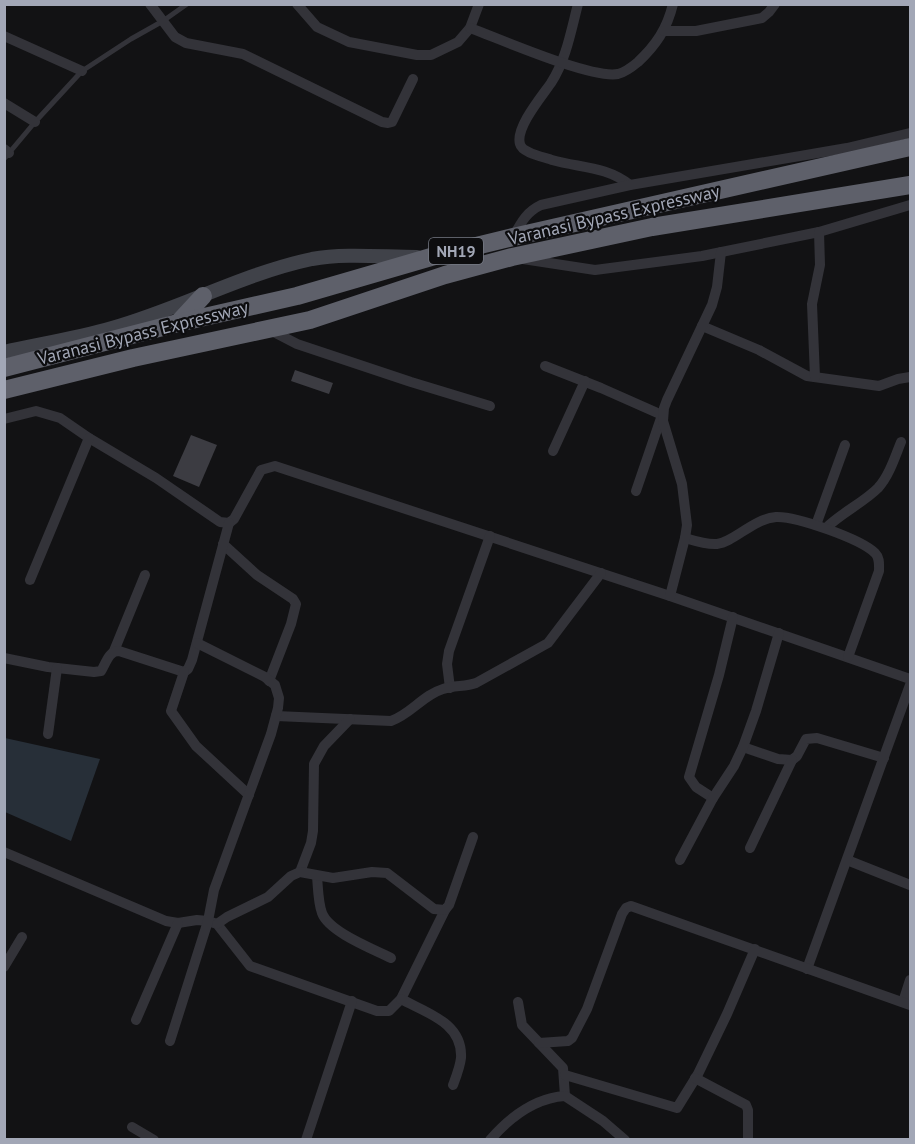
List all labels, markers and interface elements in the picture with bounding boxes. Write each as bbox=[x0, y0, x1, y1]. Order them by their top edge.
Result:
street label: Varanasi Bypass Expressway bbox=[505, 179, 723, 250]
road number: NH19 bbox=[429, 238, 483, 264]
street label: Varanasi Bypass Expressway bbox=[34, 295, 251, 370]

